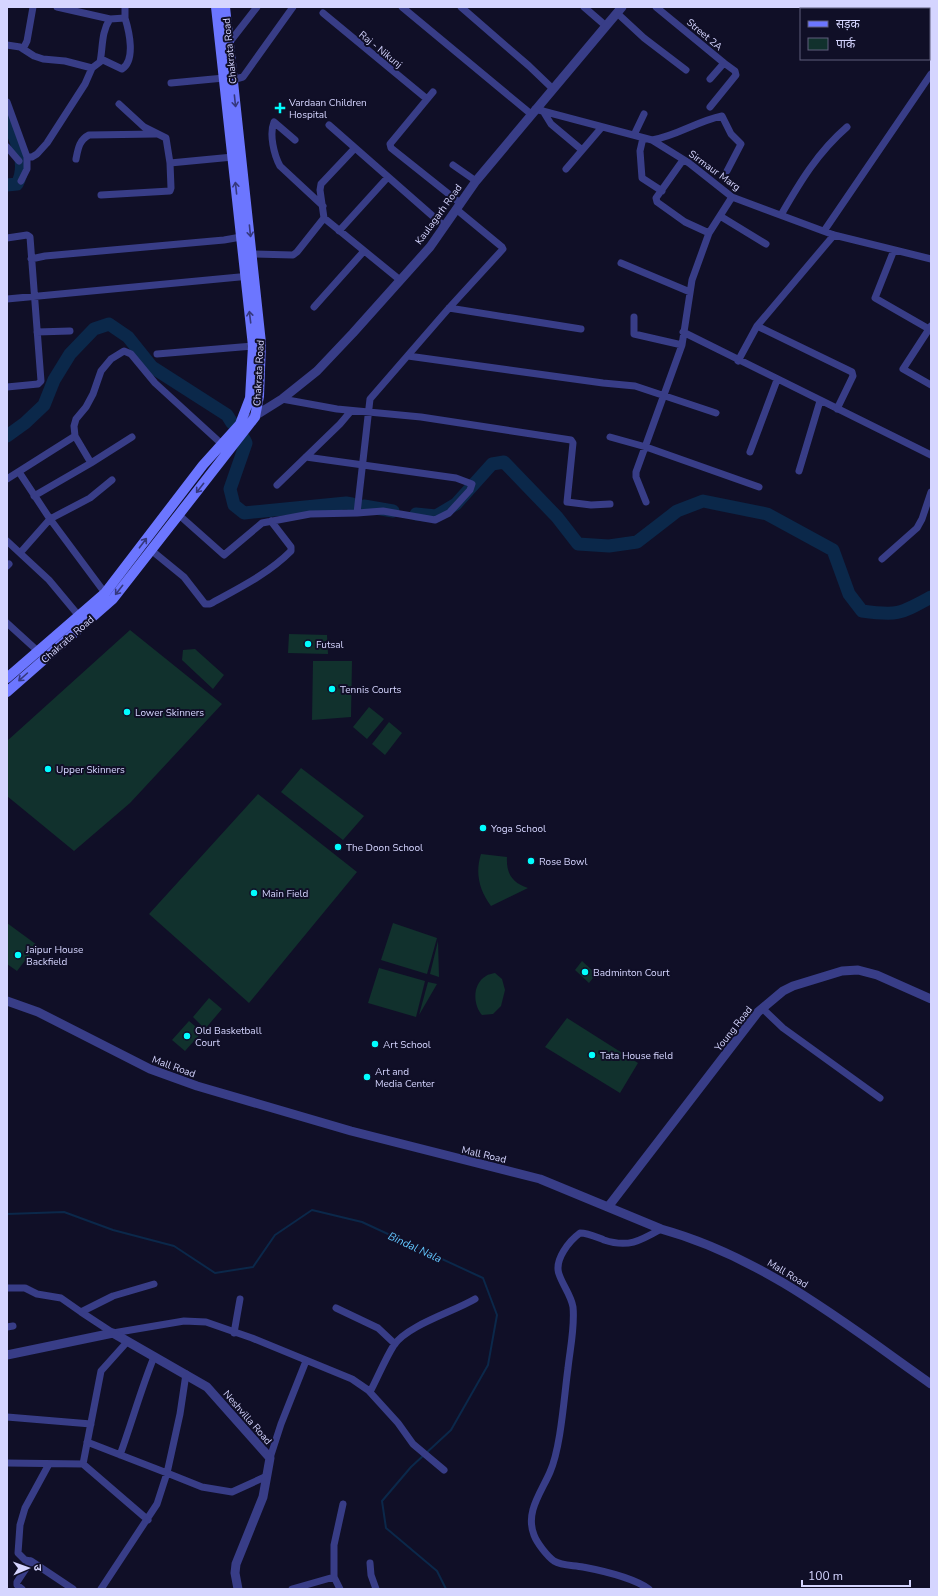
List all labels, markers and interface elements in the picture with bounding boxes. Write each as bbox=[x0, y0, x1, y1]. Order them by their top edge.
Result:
legend bbox=[800, 8, 930, 60]
street label: Street 2A bbox=[683, 16, 726, 54]
text: सड़क bbox=[836, 16, 861, 32]
street label: Chakrata Road bbox=[220, 17, 240, 85]
street label: Raj - Nikunj bbox=[356, 28, 405, 72]
text: पार्क bbox=[836, 36, 856, 52]
one-way arrow bbox=[231, 95, 239, 108]
place label: Vardaan Children Hospital bbox=[288, 96, 367, 122]
marker: Vardaan Children Hospital bbox=[274, 102, 286, 114]
street label: Sirmaur Marg bbox=[686, 147, 743, 194]
street label: Kaulagarh Road bbox=[412, 181, 466, 248]
one-way arrow bbox=[232, 182, 240, 195]
one-way arrow bbox=[246, 224, 254, 237]
one-way arrow bbox=[246, 311, 253, 324]
street label: Chakrata Road bbox=[250, 339, 268, 406]
one-way arrow bbox=[195, 482, 204, 493]
one-way arrow bbox=[139, 537, 148, 548]
one-way arrow bbox=[115, 584, 124, 595]
street label: Chakrata Road bbox=[38, 613, 97, 667]
place label: Futsal bbox=[316, 638, 344, 652]
marker: Futsal bbox=[303, 639, 313, 649]
one-way arrow bbox=[18, 673, 28, 682]
place label: Tennis Courts bbox=[340, 683, 402, 697]
marker: Tennis Courts bbox=[327, 684, 337, 694]
place label: Lower Skinners bbox=[135, 706, 204, 720]
marker: Lower Skinners bbox=[122, 707, 132, 717]
place label: Upper Skinners bbox=[56, 763, 125, 777]
marker: Upper Skinners bbox=[43, 764, 53, 774]
place label: Yoga School bbox=[490, 822, 546, 836]
marker: Yoga School bbox=[478, 823, 488, 833]
place label: The Doon School bbox=[346, 841, 423, 855]
marker: The Doon School bbox=[333, 842, 343, 852]
place label: Rose Bowl bbox=[539, 855, 587, 869]
marker: Rose Bowl bbox=[526, 856, 536, 866]
place label: Main Field bbox=[262, 887, 308, 901]
marker: Main Field bbox=[249, 888, 259, 898]
place label: Jaipur House Backfield bbox=[25, 943, 83, 969]
marker: Jaipur House Backfield bbox=[13, 950, 23, 960]
place label: Badminton Court bbox=[593, 966, 670, 980]
marker: Badminton Court bbox=[580, 967, 590, 977]
street label: Young Road bbox=[711, 1003, 756, 1055]
place label: Old Basketball Court bbox=[195, 1024, 262, 1050]
marker: Old Basketball Court bbox=[182, 1031, 192, 1041]
place label: Art School bbox=[383, 1038, 431, 1052]
marker: Art School bbox=[370, 1039, 380, 1049]
place label: Tata House field bbox=[600, 1049, 673, 1063]
marker: Tata House field bbox=[587, 1050, 597, 1060]
street label: Mall Road bbox=[150, 1053, 198, 1081]
place label: Art and Media Center bbox=[375, 1065, 435, 1091]
marker: Art and Media Center bbox=[362, 1072, 372, 1082]
street label: Mall Road bbox=[460, 1143, 508, 1167]
water label: Bindal Nala bbox=[386, 1228, 444, 1266]
street label: Mall Road bbox=[764, 1256, 811, 1292]
street label: Neshvilla Road bbox=[220, 1388, 275, 1448]
north arrow bbox=[8, 1548, 48, 1588]
scale bar bbox=[802, 1562, 910, 1588]
text: उ bbox=[30, 1564, 45, 1572]
text: 100 m bbox=[808, 1568, 843, 1584]

